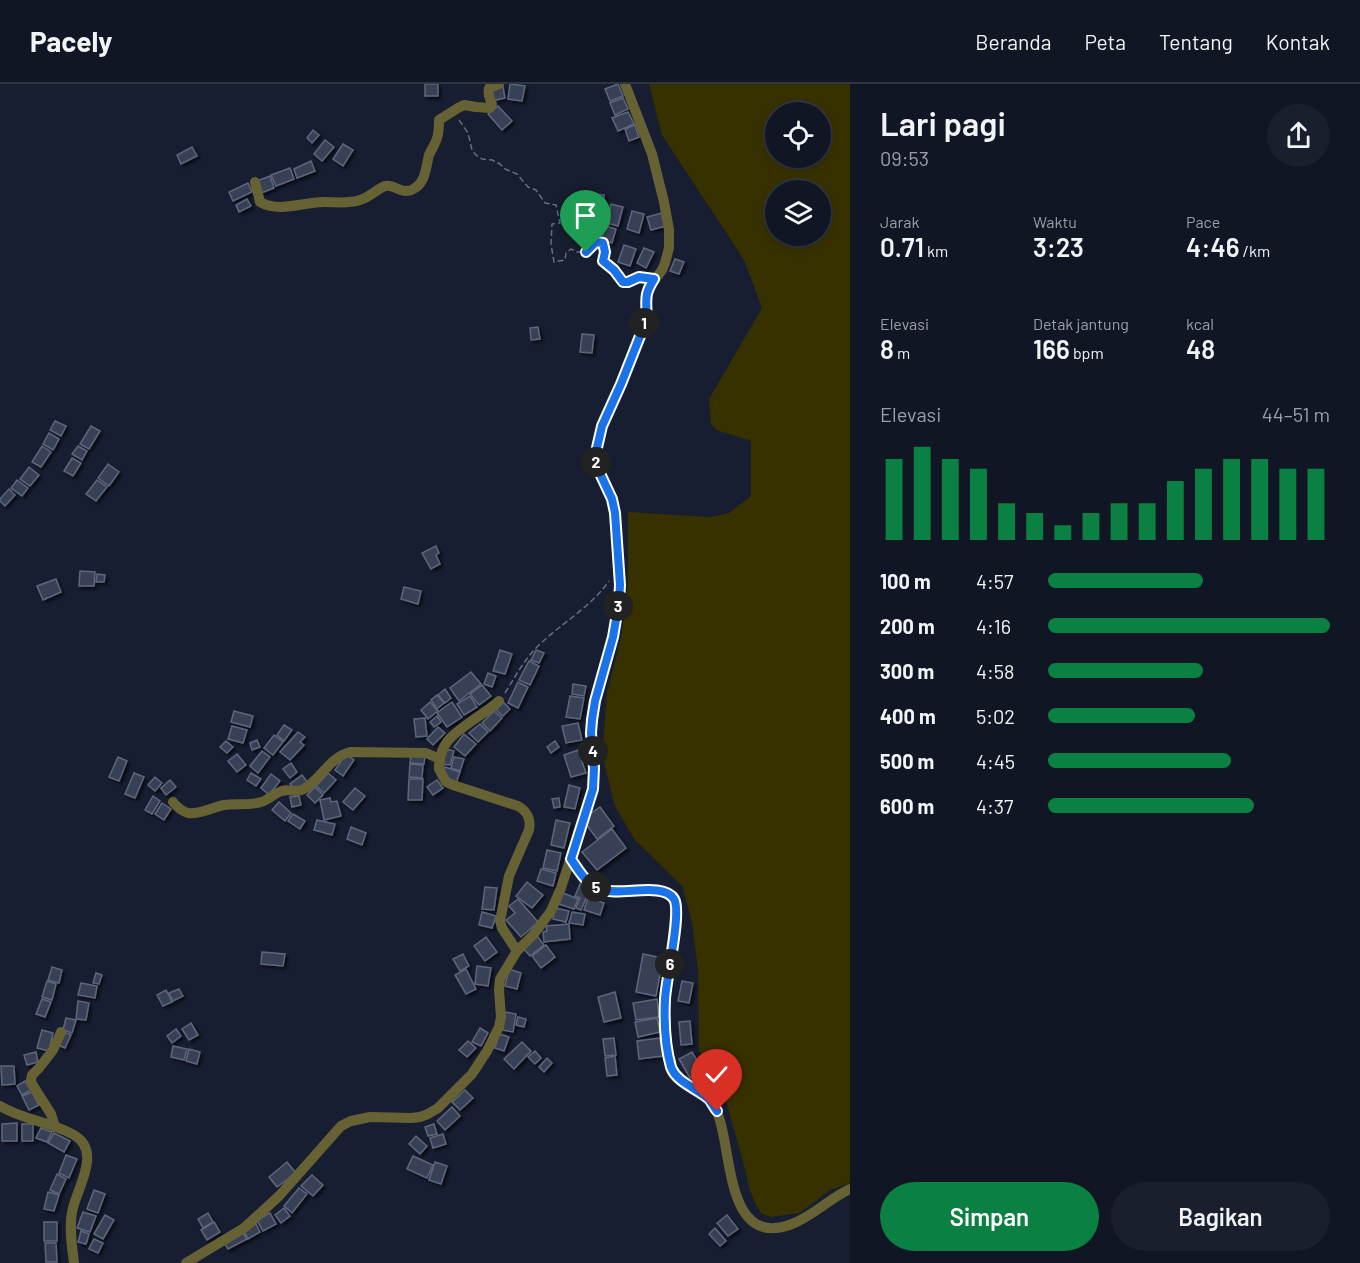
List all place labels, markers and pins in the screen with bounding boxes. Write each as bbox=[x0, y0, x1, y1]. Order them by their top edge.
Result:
pin bbox=[560, 190, 611, 252]
pin: 1 bbox=[629, 308, 659, 338]
pin: 2 bbox=[581, 447, 611, 477]
pin: 3 bbox=[603, 591, 633, 621]
pin: 4 bbox=[578, 736, 608, 766]
pin: 5 bbox=[581, 872, 611, 902]
pin: 6 bbox=[655, 949, 685, 979]
pin bbox=[691, 1049, 742, 1111]

